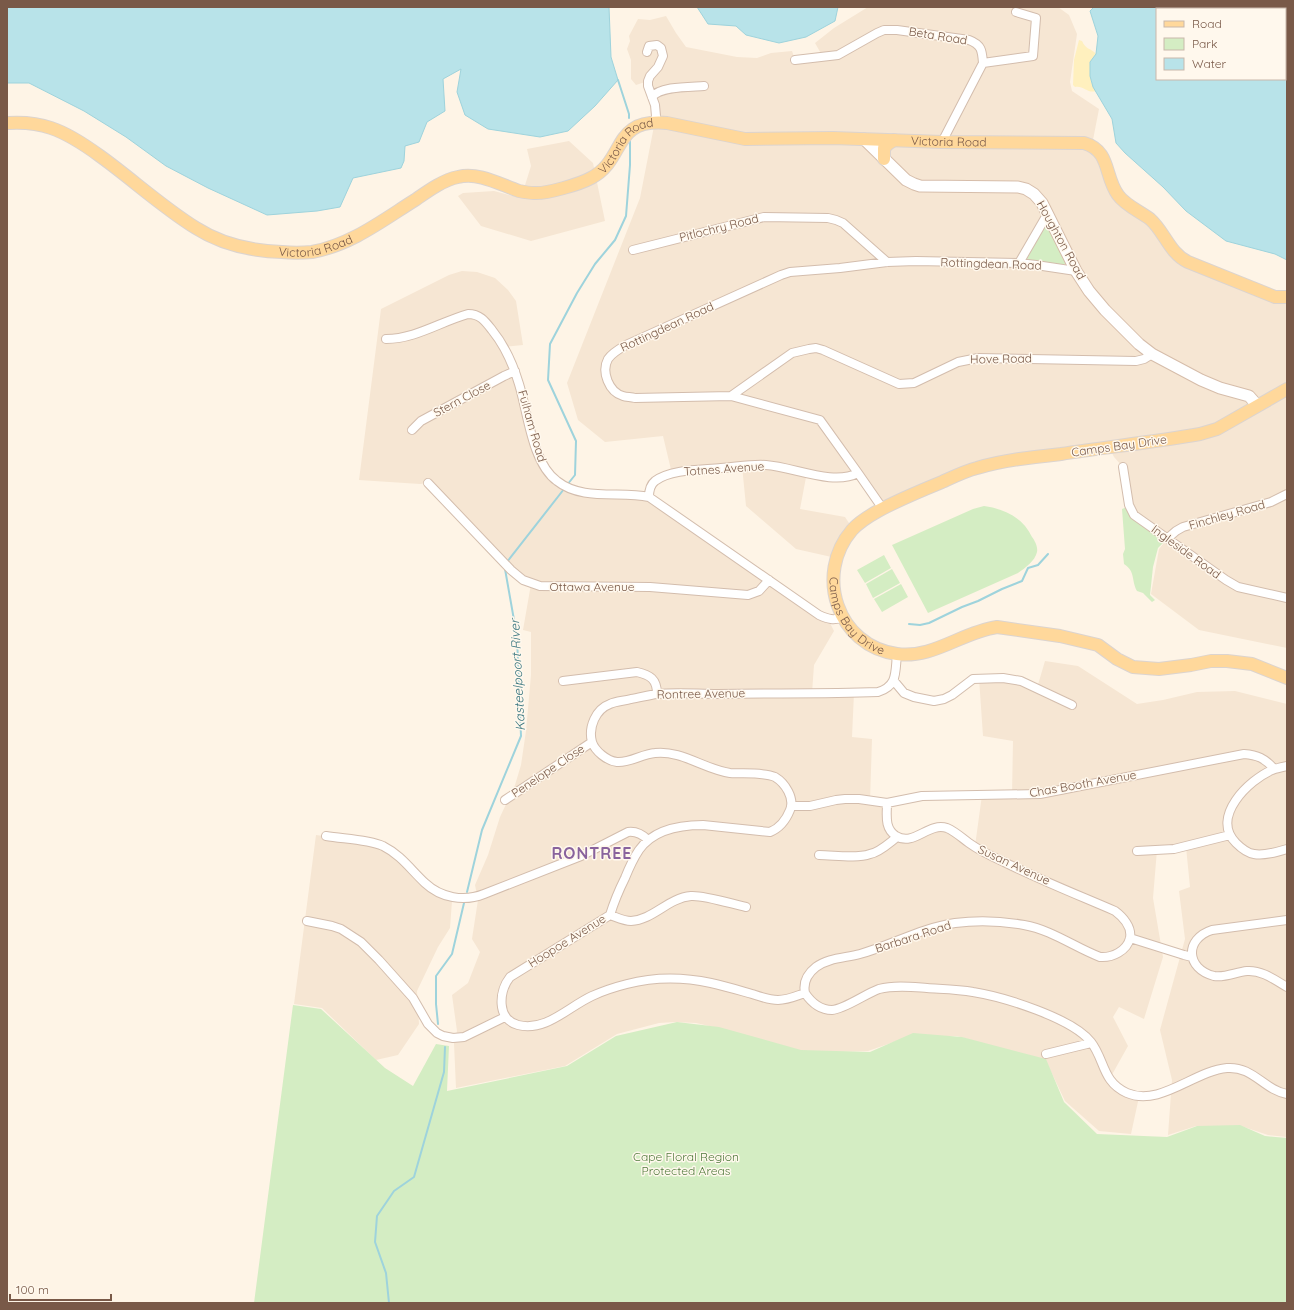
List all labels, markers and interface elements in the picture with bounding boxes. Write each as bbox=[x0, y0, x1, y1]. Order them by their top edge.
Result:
legend bbox=[1156, 8, 1286, 80]
text: Road bbox=[1192, 16, 1222, 31]
street label: Beta Road bbox=[908, 23, 968, 48]
text: Park bbox=[1192, 36, 1217, 51]
text: Water bbox=[1192, 56, 1227, 71]
street label: Victoria Road bbox=[595, 115, 654, 177]
street label: Victoria Road bbox=[911, 133, 987, 149]
street label: Houghton Road bbox=[1034, 198, 1089, 282]
street label: Pitlochry Road bbox=[678, 210, 760, 245]
street label: Victoria Road bbox=[278, 231, 355, 260]
street label: Rottingdean Road bbox=[940, 254, 1042, 273]
street label: Rottingdean Road bbox=[618, 298, 716, 355]
street label: Hove Road bbox=[970, 350, 1032, 367]
street label: Stern Close bbox=[431, 377, 493, 420]
street label: Fulham Road bbox=[515, 388, 550, 464]
street label: Camps Bay Drive bbox=[1070, 431, 1168, 460]
street label: Totnes Avenue bbox=[683, 458, 765, 479]
street label: Finchley Road bbox=[1187, 496, 1267, 533]
street label: Ingleside Road bbox=[1149, 521, 1224, 582]
street label: Camps Bay Drive bbox=[826, 577, 887, 658]
street label: Ottawa Avenue bbox=[549, 579, 635, 594]
water label: Kasteelpoort River bbox=[506, 617, 528, 731]
street label: Rontree Avenue bbox=[657, 685, 746, 702]
street label: Penelope Close bbox=[508, 741, 587, 801]
street label: Chas Booth Avenue bbox=[1028, 767, 1138, 800]
street label: Susan Avenue bbox=[976, 841, 1053, 888]
district label: RONTREE bbox=[551, 843, 633, 863]
street label: Hoopoe Avenue bbox=[525, 911, 609, 970]
street label: Barbara Road bbox=[873, 917, 953, 956]
park label: Cape Floral Region Protected Areas bbox=[633, 1149, 739, 1178]
scale bar bbox=[10, 1276, 111, 1302]
text: 100 m bbox=[16, 1282, 49, 1297]

